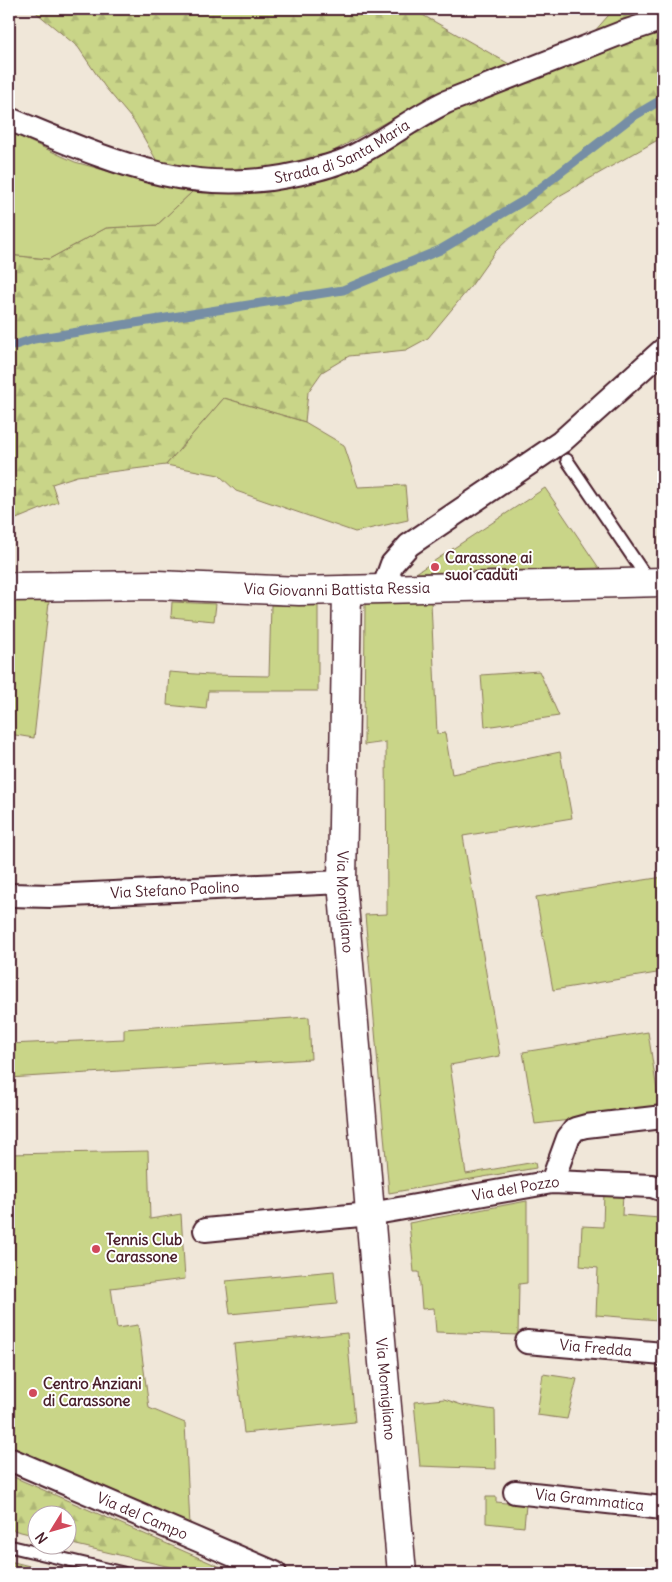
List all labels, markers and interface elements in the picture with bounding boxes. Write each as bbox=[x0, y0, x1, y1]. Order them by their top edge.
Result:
street label: Strada di Santa Maria bbox=[273, 115, 413, 187]
place label: Carassone ai suoi caduti bbox=[445, 548, 532, 584]
marker: Carassone ai suoi caduti bbox=[429, 561, 441, 573]
street label: Via Giovanni Battista Ressia bbox=[243, 578, 431, 600]
street label: Via Momigliano bbox=[333, 850, 358, 954]
street label: Via Stefano Paolino bbox=[110, 877, 240, 902]
street label: Via del Pozzo bbox=[471, 1172, 560, 1205]
place label: Tennis Club Carassone bbox=[106, 1230, 182, 1266]
marker: Tennis Club Carassone bbox=[90, 1243, 102, 1255]
street label: Via Fredda bbox=[559, 1335, 633, 1360]
street label: Via Momigliano bbox=[372, 1337, 400, 1441]
place label: Centro Anziani di Carassone bbox=[43, 1374, 142, 1410]
marker: Centro Anziani di Carassone bbox=[27, 1387, 39, 1399]
street label: Via Grammatica bbox=[534, 1484, 646, 1515]
street label: Via del Campo bbox=[94, 1488, 191, 1544]
north arrow bbox=[28, 1504, 78, 1554]
text: N bbox=[32, 1529, 52, 1547]

